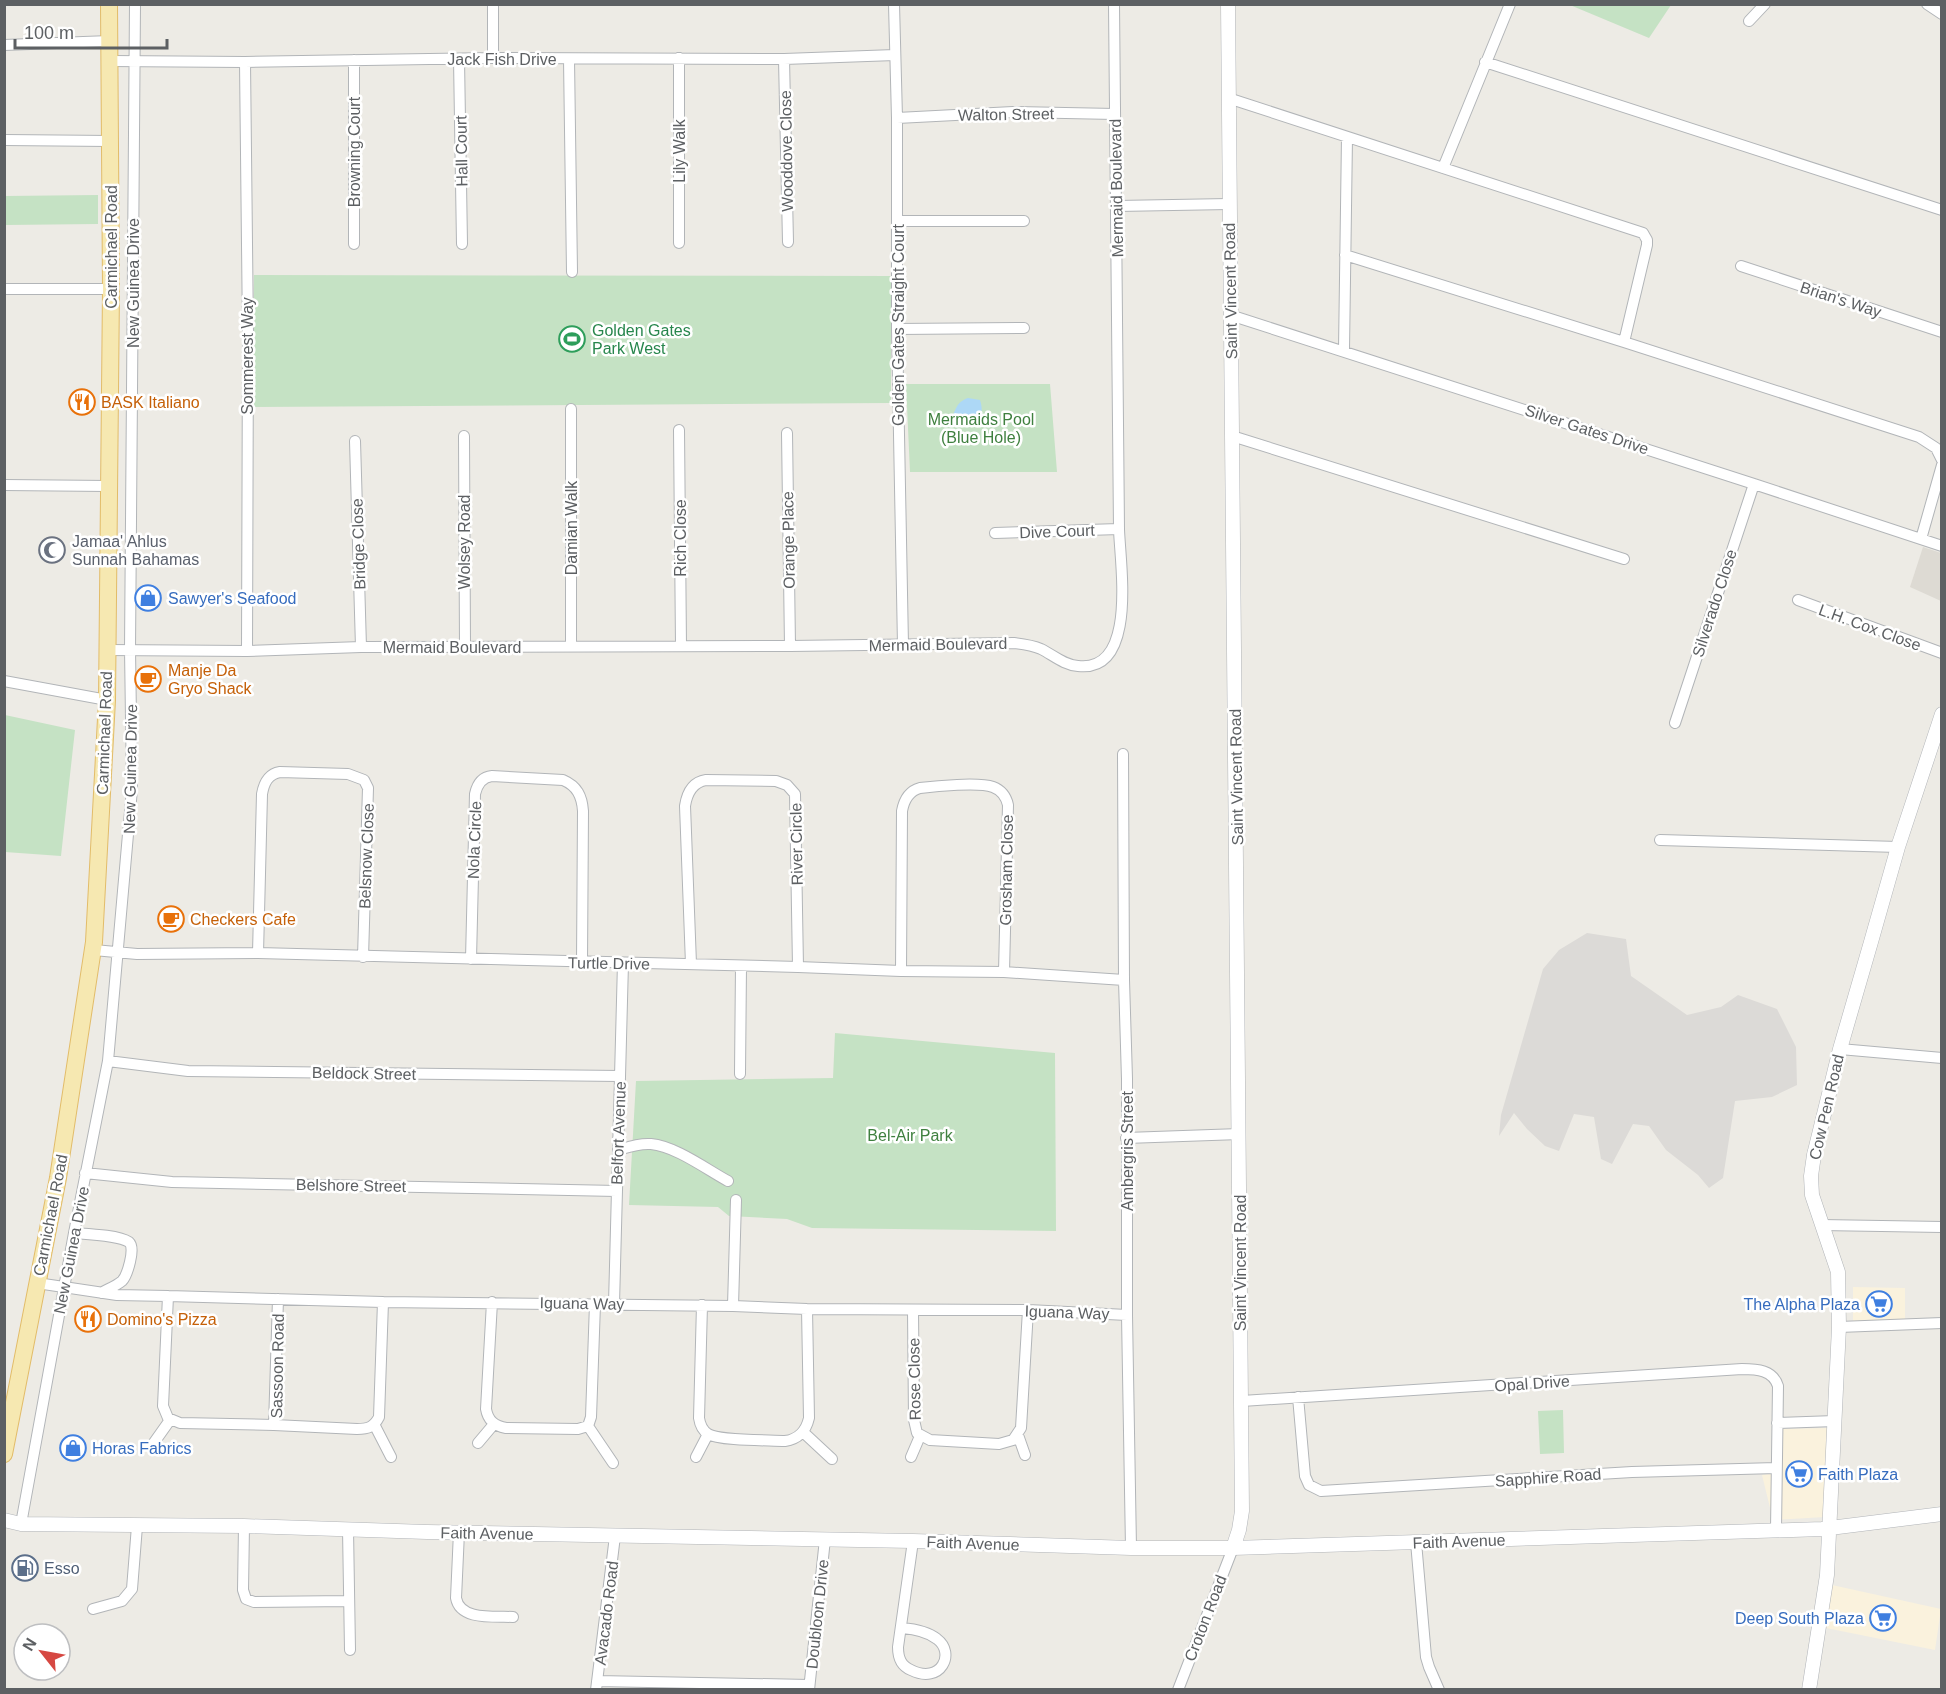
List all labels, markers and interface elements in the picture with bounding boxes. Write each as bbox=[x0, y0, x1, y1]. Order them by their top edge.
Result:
scale bar bbox=[15, 12, 166, 50]
text: 100 m bbox=[24, 23, 74, 43]
street label: Jack Fish Drive bbox=[447, 51, 557, 68]
street label: Wooddove Close bbox=[777, 90, 796, 212]
street label: Browning Court bbox=[346, 96, 363, 207]
street label: Walton Street bbox=[958, 105, 1055, 124]
street label: Hall Court bbox=[452, 115, 471, 187]
street label: Lily Walk bbox=[671, 118, 688, 183]
street label: Mermaid Boulevard bbox=[1107, 118, 1126, 257]
street label: Carmichael Road bbox=[103, 185, 120, 309]
street label: New Guinea Drive bbox=[125, 218, 142, 348]
street label: Saint Vincent Road bbox=[1221, 223, 1240, 359]
street label: Golden Gates Straight Court bbox=[890, 224, 907, 426]
street label: Brian's Way bbox=[1798, 278, 1884, 321]
street label: Sommerest Way bbox=[239, 297, 256, 415]
place label: Golden Gates Park West bbox=[592, 322, 691, 357]
sports icon: Golden Gates Park West bbox=[557, 324, 587, 354]
restaurant icon: BASK Italiano bbox=[67, 387, 97, 417]
place label: BASK Italiano bbox=[101, 394, 200, 411]
street label: Silver Gates Drive bbox=[1523, 401, 1651, 458]
park label: Mermaids Pool (Blue Hole) bbox=[928, 411, 1034, 446]
street label: Damian Walk bbox=[563, 480, 580, 575]
street label: Orange Place bbox=[779, 491, 798, 589]
street label: Wolsey Road bbox=[456, 495, 473, 589]
street label: Bridge Close bbox=[348, 498, 369, 590]
street label: Rich Close bbox=[672, 499, 689, 577]
street label: Dive Court bbox=[1019, 522, 1096, 541]
place label: Jamaa' Ahlus Sunnah Bahamas bbox=[72, 533, 199, 568]
mosque icon: Jamaa' Ahlus Sunnah Bahamas bbox=[37, 535, 67, 565]
street label: Silverado Close bbox=[1689, 547, 1740, 659]
shop icon: Sawyer's Seafood bbox=[133, 583, 163, 613]
place label: Sawyer's Seafood bbox=[168, 590, 296, 607]
street label: L.H. Cox Close bbox=[1816, 601, 1923, 654]
street label: Mermaid Boulevard bbox=[869, 635, 1008, 654]
street label: Mermaid Boulevard bbox=[383, 639, 521, 656]
place label: Manje Da Gryo Shack bbox=[168, 662, 253, 697]
cafe icon: Manje Da Gryo Shack bbox=[133, 664, 163, 694]
street label: Carmichael Road bbox=[94, 671, 115, 795]
street label: New Guinea Drive bbox=[121, 704, 140, 834]
street label: Saint Vincent Road bbox=[1227, 709, 1246, 845]
street label: Nola Circle bbox=[465, 801, 484, 879]
street label: River Circle bbox=[787, 802, 806, 885]
street label: Belsnow Close bbox=[356, 803, 377, 909]
street label: Grosham Close bbox=[997, 814, 1016, 926]
cafe icon: Checkers Cafe bbox=[156, 904, 186, 934]
place label: Checkers Cafe bbox=[190, 911, 296, 928]
street label: Turtle Drive bbox=[568, 954, 650, 973]
street label: Cow Pen Road bbox=[1806, 1053, 1847, 1161]
street label: Beldock Street bbox=[312, 1064, 417, 1083]
street label: Belfort Avenue bbox=[608, 1081, 629, 1185]
street label: Ambergris Street bbox=[1119, 1090, 1136, 1211]
park label: Bel-Air Park bbox=[867, 1127, 954, 1144]
street label: Carmichael Road bbox=[30, 1153, 71, 1277]
street label: Belshore Street bbox=[296, 1176, 407, 1195]
street label: New Guinea Drive bbox=[51, 1185, 92, 1315]
street label: Saint Vincent Road bbox=[1232, 1195, 1249, 1331]
supermarket icon: The Alpha Plaza bbox=[1864, 1289, 1894, 1319]
street label: Iguana Way bbox=[539, 1294, 625, 1313]
place label: The Alpha Plaza bbox=[1743, 1296, 1860, 1313]
street label: Iguana Way bbox=[1024, 1303, 1110, 1322]
restaurant icon: Domino's Pizza bbox=[73, 1304, 103, 1334]
place label: Domino's Pizza bbox=[107, 1311, 217, 1328]
street label: Sassoon Road bbox=[268, 1313, 287, 1419]
street label: Rose Close bbox=[905, 1337, 924, 1420]
street label: Opal Drive bbox=[1494, 1372, 1570, 1395]
shop icon: Horas Fabrics bbox=[58, 1433, 88, 1463]
place label: Horas Fabrics bbox=[92, 1440, 192, 1457]
supermarket icon: Faith Plaza bbox=[1784, 1459, 1814, 1489]
street label: Sapphire Road bbox=[1494, 1465, 1602, 1490]
place label: Faith Plaza bbox=[1818, 1466, 1898, 1483]
street label: Faith Avenue bbox=[440, 1524, 534, 1543]
street label: Faith Avenue bbox=[1412, 1531, 1506, 1552]
street label: Faith Avenue bbox=[926, 1533, 1020, 1554]
fuel station icon: Esso bbox=[10, 1553, 40, 1583]
street label: Doubloon Drive bbox=[803, 1558, 832, 1670]
place label: Esso bbox=[44, 1560, 80, 1577]
street label: Avacado Road bbox=[592, 1560, 621, 1666]
street label: Croton Road bbox=[1181, 1573, 1230, 1664]
supermarket icon: Deep South Plaza bbox=[1868, 1603, 1898, 1633]
place label: Deep South Plaza bbox=[1735, 1610, 1864, 1627]
north arrow bbox=[12, 1622, 72, 1682]
text: N bbox=[19, 1635, 40, 1654]

